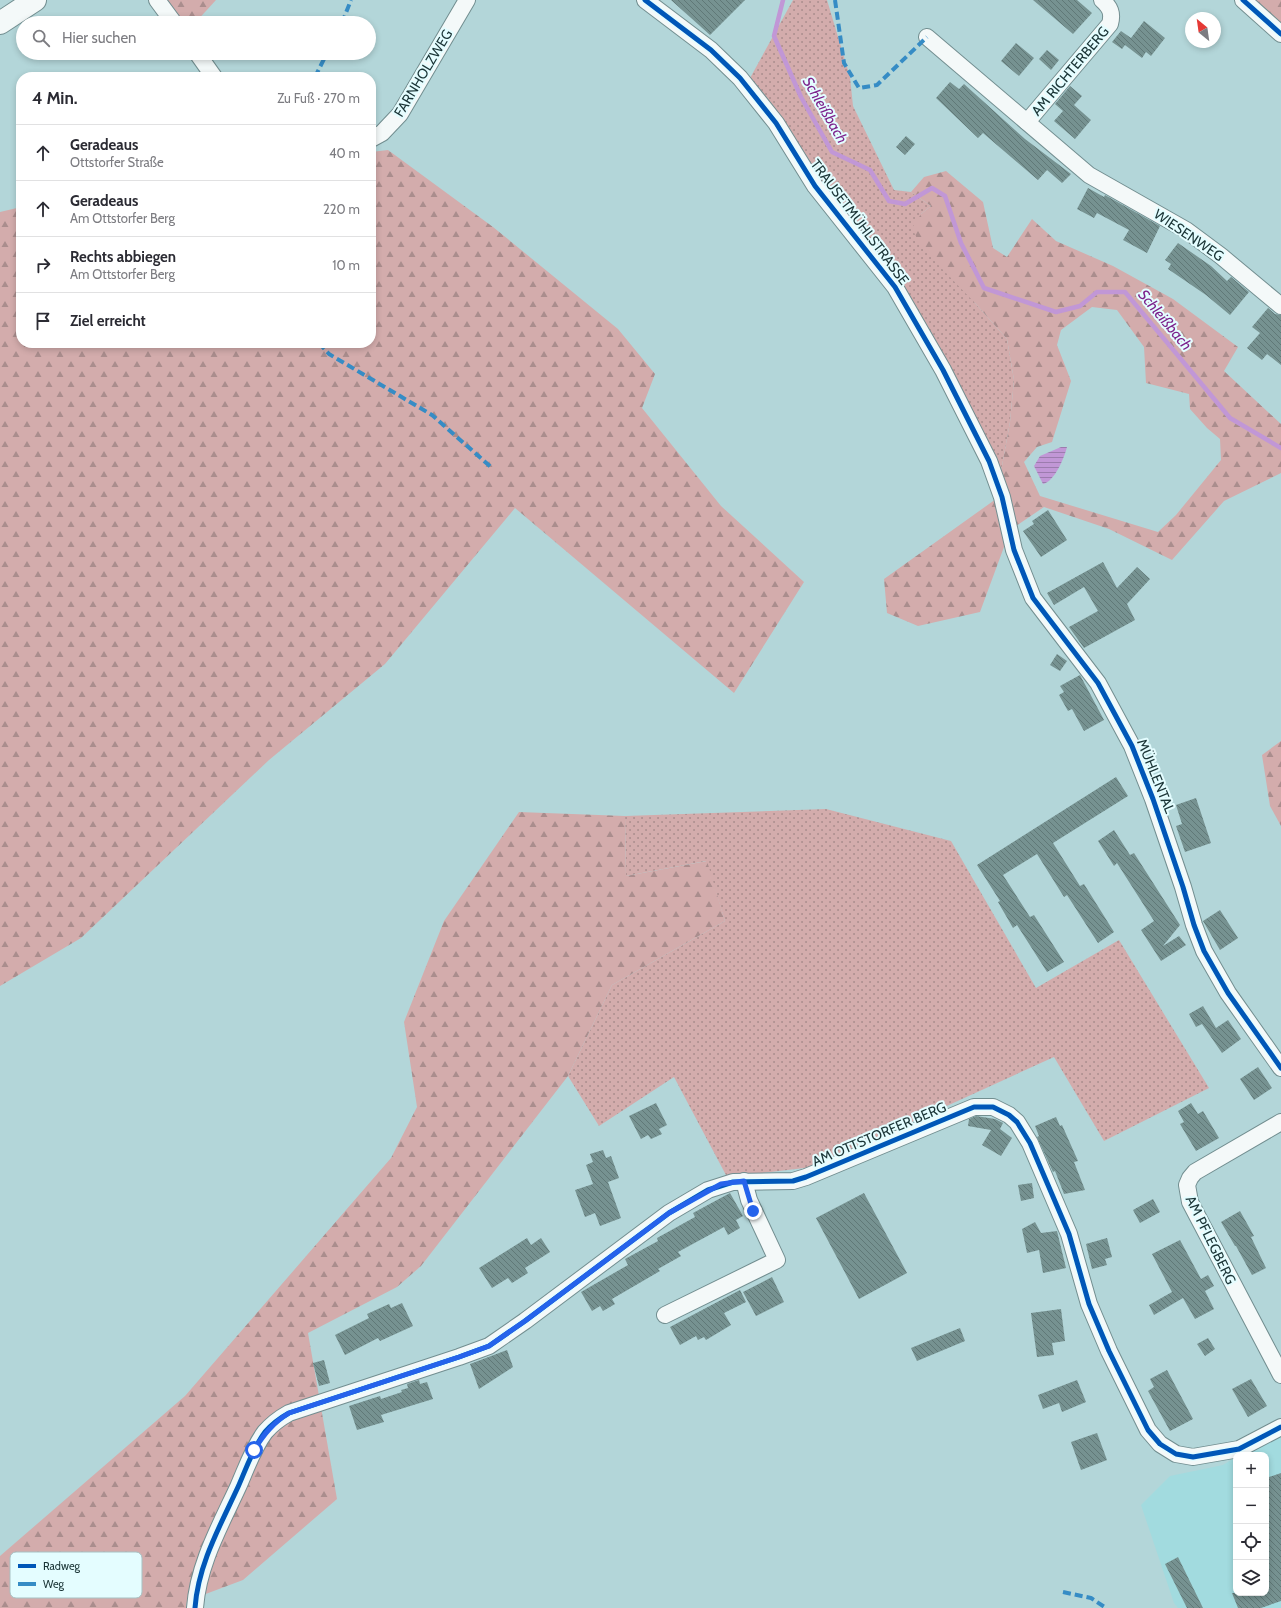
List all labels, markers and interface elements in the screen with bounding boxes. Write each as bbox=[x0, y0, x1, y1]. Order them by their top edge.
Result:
north arrow bbox=[1185, 12, 1221, 48]
search box bbox=[16, 16, 376, 60]
street label: AM RICHTERBERG bbox=[1027, 23, 1113, 119]
street label: FARNHOLZWEG bbox=[390, 26, 456, 120]
icon: search bbox=[30, 27, 52, 49]
text: Hier suchen bbox=[62, 29, 137, 47]
water label: Schleißbach bbox=[799, 74, 851, 146]
text: 4 Min. bbox=[32, 88, 78, 108]
text: Zu Fuß · 270 m bbox=[277, 90, 360, 106]
text: Geradeaus bbox=[70, 136, 138, 154]
icon: ahead bbox=[32, 142, 54, 164]
text: 40 m bbox=[329, 145, 360, 161]
text: Ottstorfer Straße bbox=[70, 154, 164, 170]
street label: TRAUSETMÜHLSTRASSE bbox=[807, 156, 913, 289]
text: Geradeaus bbox=[70, 192, 138, 210]
icon: ahead bbox=[32, 198, 54, 220]
text: 220 m bbox=[323, 201, 360, 217]
street label: WIESENWEG bbox=[1151, 205, 1227, 265]
text: Am Ottstorfer Berg bbox=[70, 210, 175, 226]
text: Rechts abbiegen bbox=[70, 248, 176, 266]
icon: right bbox=[32, 254, 54, 276]
text: 10 m bbox=[332, 257, 360, 273]
text: Am Ottstorfer Berg bbox=[70, 266, 175, 282]
water label: Schleißbach bbox=[1135, 286, 1195, 354]
icon: arrive bbox=[32, 310, 54, 332]
text: Ziel erreicht bbox=[70, 312, 146, 330]
street label: MÜHLENTAL bbox=[1133, 736, 1179, 816]
street label: AM OTTSTORFER BERG bbox=[809, 1098, 949, 1170]
street label: AM PFLEGBERG bbox=[1182, 1193, 1240, 1287]
route end bbox=[744, 1202, 762, 1220]
route start bbox=[245, 1441, 263, 1459]
map controls bbox=[1233, 1452, 1269, 1596]
button: + bbox=[1233, 1452, 1269, 1488]
button: − bbox=[1233, 1488, 1269, 1524]
button: locate bbox=[1233, 1524, 1269, 1560]
legend bbox=[10, 1552, 142, 1598]
text: Radweg bbox=[43, 1559, 81, 1573]
button: layers bbox=[1233, 1560, 1269, 1596]
text: Weg bbox=[43, 1577, 65, 1591]

